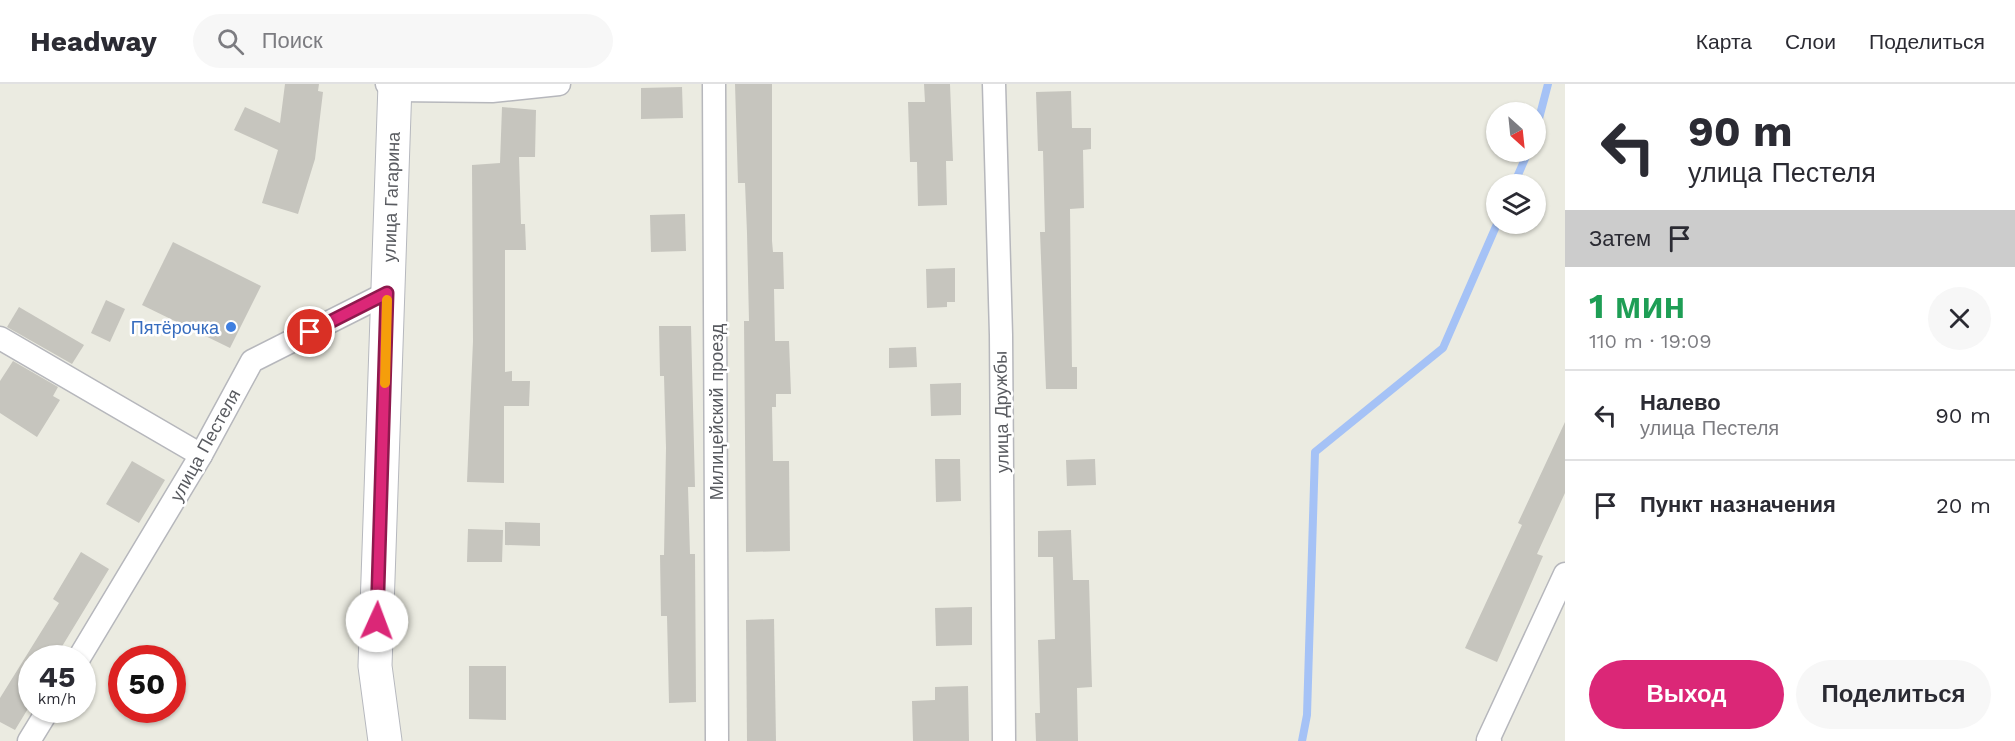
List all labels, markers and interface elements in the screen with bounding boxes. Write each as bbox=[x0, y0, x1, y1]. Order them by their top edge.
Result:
search box bbox=[193, 14, 613, 68]
text: Headway bbox=[30, 25, 157, 58]
icon: search bbox=[214, 25, 247, 58]
text: Поиск bbox=[262, 28, 323, 53]
text: Карта bbox=[1696, 29, 1752, 54]
text: Слои bbox=[1785, 29, 1836, 54]
text: Поделиться bbox=[1869, 29, 1985, 54]
north arrow bbox=[1486, 102, 1546, 162]
map controls bbox=[1486, 102, 1546, 234]
text: 90 m bbox=[1688, 107, 1792, 156]
icon: left bbox=[1589, 108, 1667, 186]
street label: улица Гагарина bbox=[378, 130, 404, 263]
text: улица Пестеля bbox=[1688, 157, 1876, 189]
button: layers bbox=[1486, 174, 1546, 234]
icon: arrive bbox=[1663, 222, 1696, 255]
text: Затем bbox=[1589, 226, 1651, 251]
text: 1 мин bbox=[1589, 285, 1685, 327]
button: close bbox=[1928, 287, 1991, 350]
pin bbox=[284, 306, 335, 357]
icon: arrive bbox=[293, 315, 326, 348]
place label: Пятёрочка bbox=[131, 317, 220, 338]
marker: Пятёрочка bbox=[224, 320, 238, 334]
street label: Милицейский проезд bbox=[706, 323, 727, 500]
text: 110 m · 19:09 bbox=[1589, 329, 1712, 353]
street label: улица Дружбы bbox=[989, 351, 1013, 473]
street label: улица Пестеля bbox=[165, 385, 245, 505]
text: Налево bbox=[1640, 390, 1721, 415]
icon: left bbox=[1589, 399, 1622, 432]
text: 90 m bbox=[1935, 403, 1991, 428]
text: улица Пестеля bbox=[1640, 416, 1779, 440]
icon: arrive bbox=[1589, 489, 1622, 522]
text: Пункт назначения bbox=[1640, 492, 1836, 517]
text: 20 m bbox=[1936, 493, 1991, 518]
position arrow bbox=[345, 589, 409, 653]
speed limit sign: 50 bbox=[108, 645, 186, 723]
text: 45 bbox=[39, 659, 75, 694]
button: Выход bbox=[1589, 660, 1784, 729]
button: Поделиться bbox=[1796, 660, 1991, 729]
text: km/h bbox=[38, 690, 76, 708]

